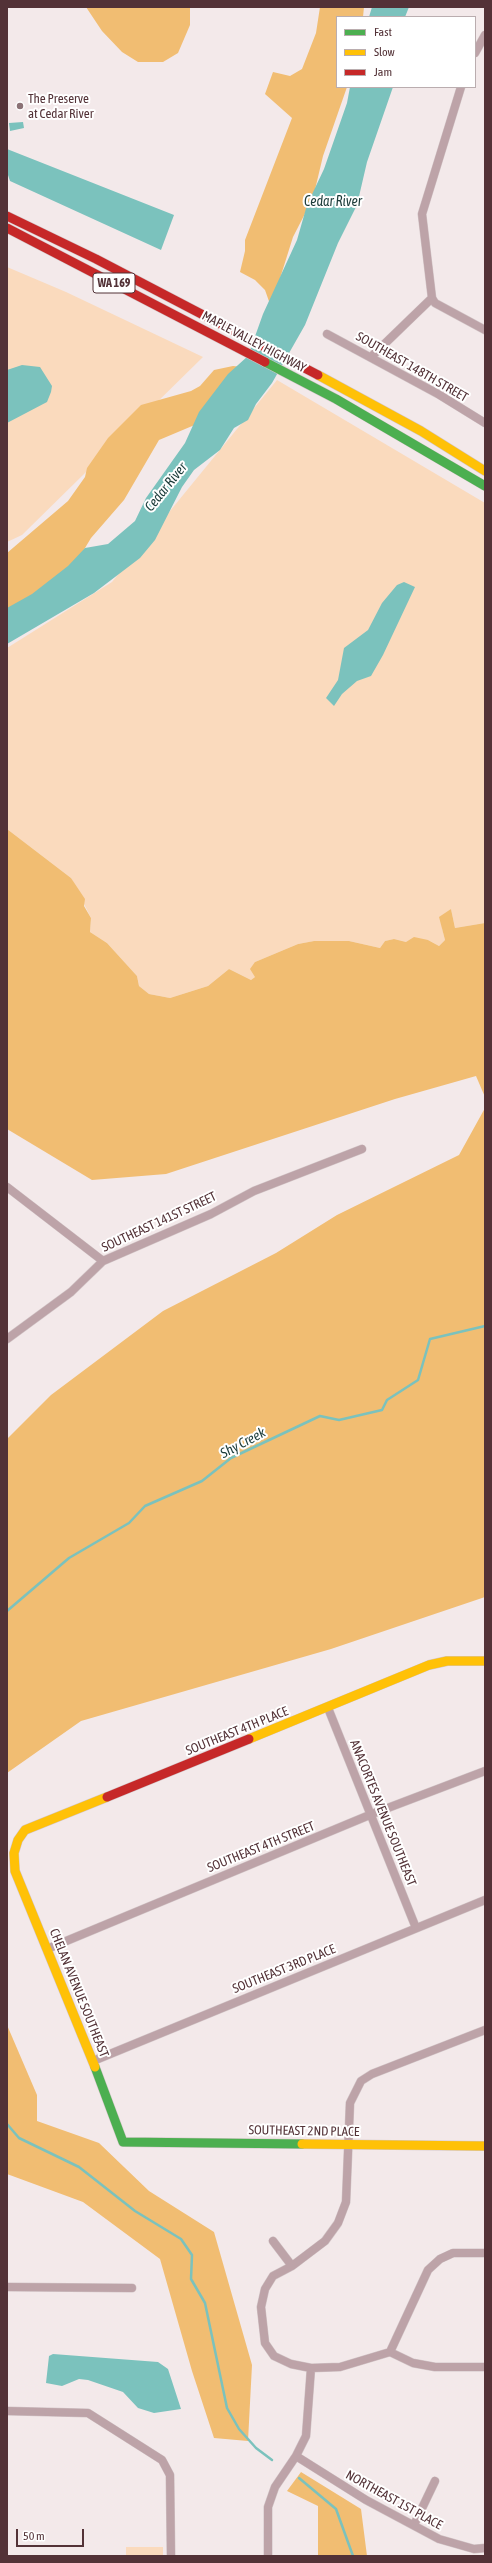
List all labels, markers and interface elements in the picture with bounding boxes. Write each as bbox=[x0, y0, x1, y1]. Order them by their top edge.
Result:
legend bbox=[336, 16, 476, 88]
text: Fast bbox=[374, 25, 392, 39]
text: Slow bbox=[374, 45, 395, 59]
text: Jam bbox=[374, 65, 392, 79]
place label: The Preserve at Cedar River bbox=[28, 91, 94, 122]
marker: The Preserve at Cedar River bbox=[15, 101, 25, 111]
water label: Cedar River bbox=[304, 194, 362, 210]
road number: WA 169 bbox=[93, 273, 135, 293]
street label: MAPLE VALLEY HIGHWAY bbox=[199, 308, 309, 376]
street label: SOUTHEAST 148TH STREET bbox=[353, 329, 471, 405]
water label: Cedar River bbox=[141, 459, 191, 515]
street label: SOUTHEAST 141ST STREET bbox=[99, 1189, 219, 1255]
water label: Shy Creek bbox=[217, 1424, 269, 1462]
street label: SOUTHEAST 4TH PLACE bbox=[183, 1703, 291, 1759]
street label: ANACORTES AVENUE SOUTHEAST bbox=[346, 1738, 420, 1888]
street label: SOUTHEAST 4TH STREET bbox=[205, 1818, 317, 1876]
street label: CHELAN AVENUE SOUTHEAST bbox=[46, 1926, 112, 2060]
street label: SOUTHEAST 3RD PLACE bbox=[230, 1941, 338, 1997]
street label: SOUTHEAST 2ND PLACE bbox=[248, 2122, 360, 2140]
street label: NORTHEAST 1ST PLACE bbox=[343, 2467, 445, 2533]
scale bar bbox=[18, 2521, 86, 2547]
text: 50 m bbox=[23, 2529, 45, 2543]

